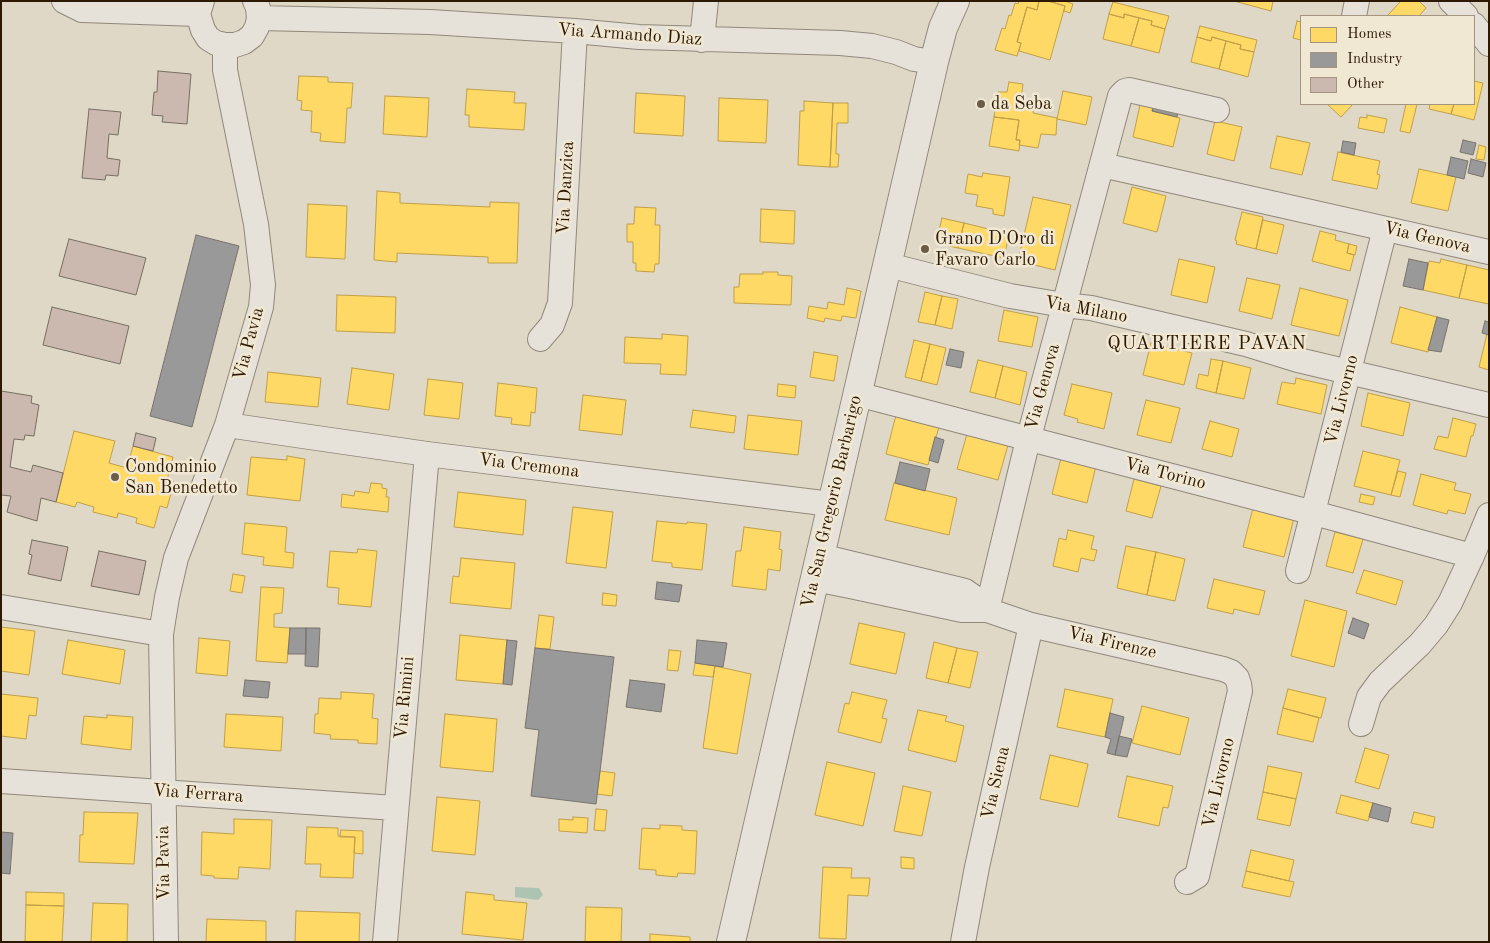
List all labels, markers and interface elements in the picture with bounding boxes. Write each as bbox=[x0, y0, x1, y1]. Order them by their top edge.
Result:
legend bbox=[1300, 15, 1475, 105]
street label: Via Armando Diaz bbox=[557, 19, 703, 51]
text: Homes bbox=[1347, 27, 1392, 42]
text: Industry bbox=[1347, 52, 1403, 67]
text: Other bbox=[1347, 77, 1384, 92]
place label: da Seba bbox=[991, 93, 1052, 115]
marker: da Seba bbox=[975, 98, 987, 110]
street label: Via Danzica bbox=[553, 140, 579, 236]
street label: Via Genova bbox=[1381, 217, 1473, 259]
place label: Grano D'Oro di Favaro Carlo bbox=[935, 228, 1054, 270]
marker: Grano D'Oro di Favaro Carlo bbox=[919, 243, 931, 255]
street label: Via Milano bbox=[1043, 292, 1129, 328]
street label: Via Pavia bbox=[229, 305, 269, 383]
district label: QUARTIERE PAVAN bbox=[1105, 333, 1309, 355]
street label: Via Genova bbox=[1021, 341, 1065, 433]
street label: Via Livorno bbox=[1320, 353, 1364, 447]
street label: Via San Gregorio Barbarigo bbox=[797, 393, 867, 611]
street label: Via Cremona bbox=[477, 449, 581, 483]
street label: Via Torino bbox=[1122, 453, 1208, 495]
place label: Condominio San Benedetto bbox=[125, 456, 238, 498]
marker: Condominio San Benedetto bbox=[109, 471, 121, 483]
street label: Via Firenze bbox=[1065, 622, 1159, 664]
street label: Via Rimini bbox=[391, 656, 419, 740]
street label: Via Livorno bbox=[1198, 736, 1240, 830]
street label: Via Siena bbox=[977, 744, 1015, 822]
street label: Via Ferrara bbox=[152, 780, 244, 808]
street label: Via Pavia bbox=[153, 825, 175, 901]

